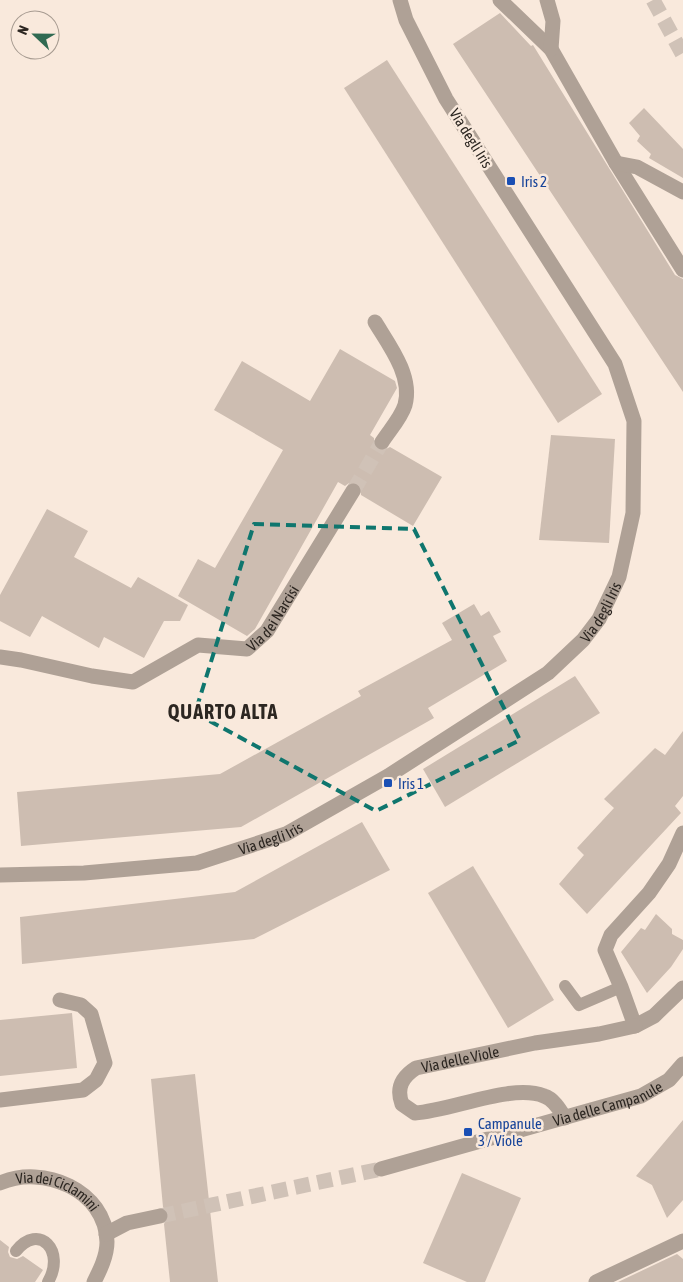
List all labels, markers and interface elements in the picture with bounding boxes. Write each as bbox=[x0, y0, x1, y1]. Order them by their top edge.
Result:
north arrow bbox=[10, 10, 60, 60]
text: N bbox=[14, 23, 32, 37]
street label: Via degli Iris bbox=[446, 105, 496, 171]
place label: Iris 2 bbox=[521, 173, 547, 190]
marker: Iris 2 bbox=[505, 175, 517, 187]
street label: Via degli Iris bbox=[576, 579, 624, 645]
street label: Via dei Narcisi bbox=[243, 582, 302, 654]
district label: QUARTO ALTA bbox=[168, 700, 278, 723]
place label: Iris 1 bbox=[398, 775, 424, 792]
marker: Iris 1 bbox=[382, 777, 394, 789]
street label: Via degli Iris bbox=[236, 818, 305, 857]
street label: Via delle Viole bbox=[420, 1042, 501, 1075]
street label: Via delle Campanule bbox=[551, 1077, 665, 1129]
place label: Campanule 3 / Viole bbox=[478, 1115, 542, 1149]
marker: Campanule 3 / Viole bbox=[462, 1126, 474, 1138]
street label: Via dei Ciclamini bbox=[15, 1168, 103, 1214]

